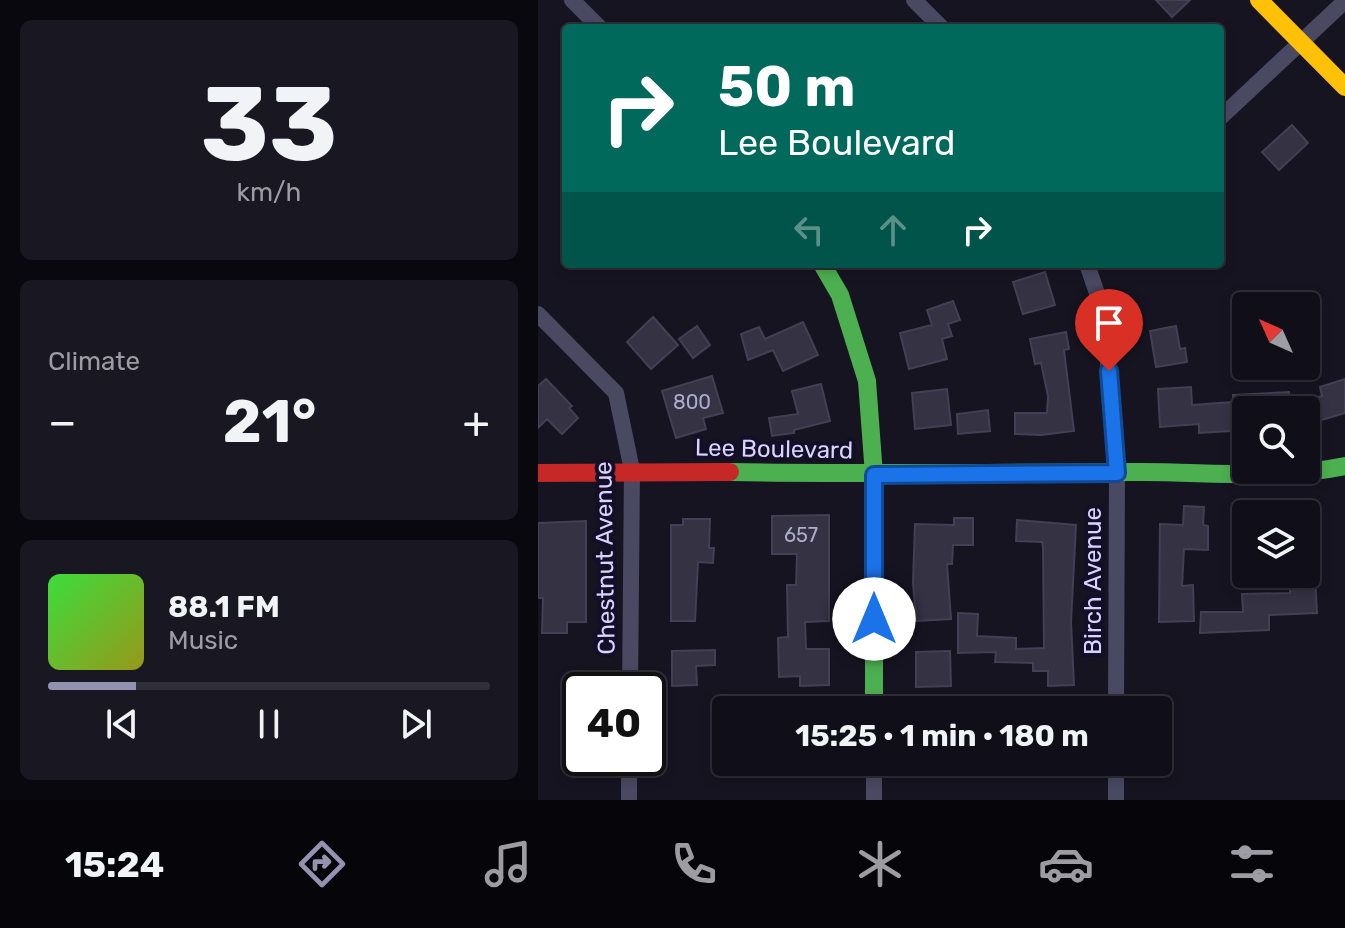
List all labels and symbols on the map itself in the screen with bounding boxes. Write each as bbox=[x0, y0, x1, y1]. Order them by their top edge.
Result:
pin bbox=[1075, 289, 1143, 371]
north arrow bbox=[1232, 292, 1320, 380]
house number: 800 bbox=[673, 390, 711, 414]
street label: Lee Boulevard bbox=[695, 434, 853, 464]
street label: Chestnut Avenue bbox=[589, 461, 621, 655]
street label: Birch Avenue bbox=[1079, 507, 1107, 655]
house number: 657 bbox=[784, 523, 818, 547]
position arrow bbox=[832, 577, 916, 661]
speed limit sign: 40 bbox=[562, 672, 666, 776]

